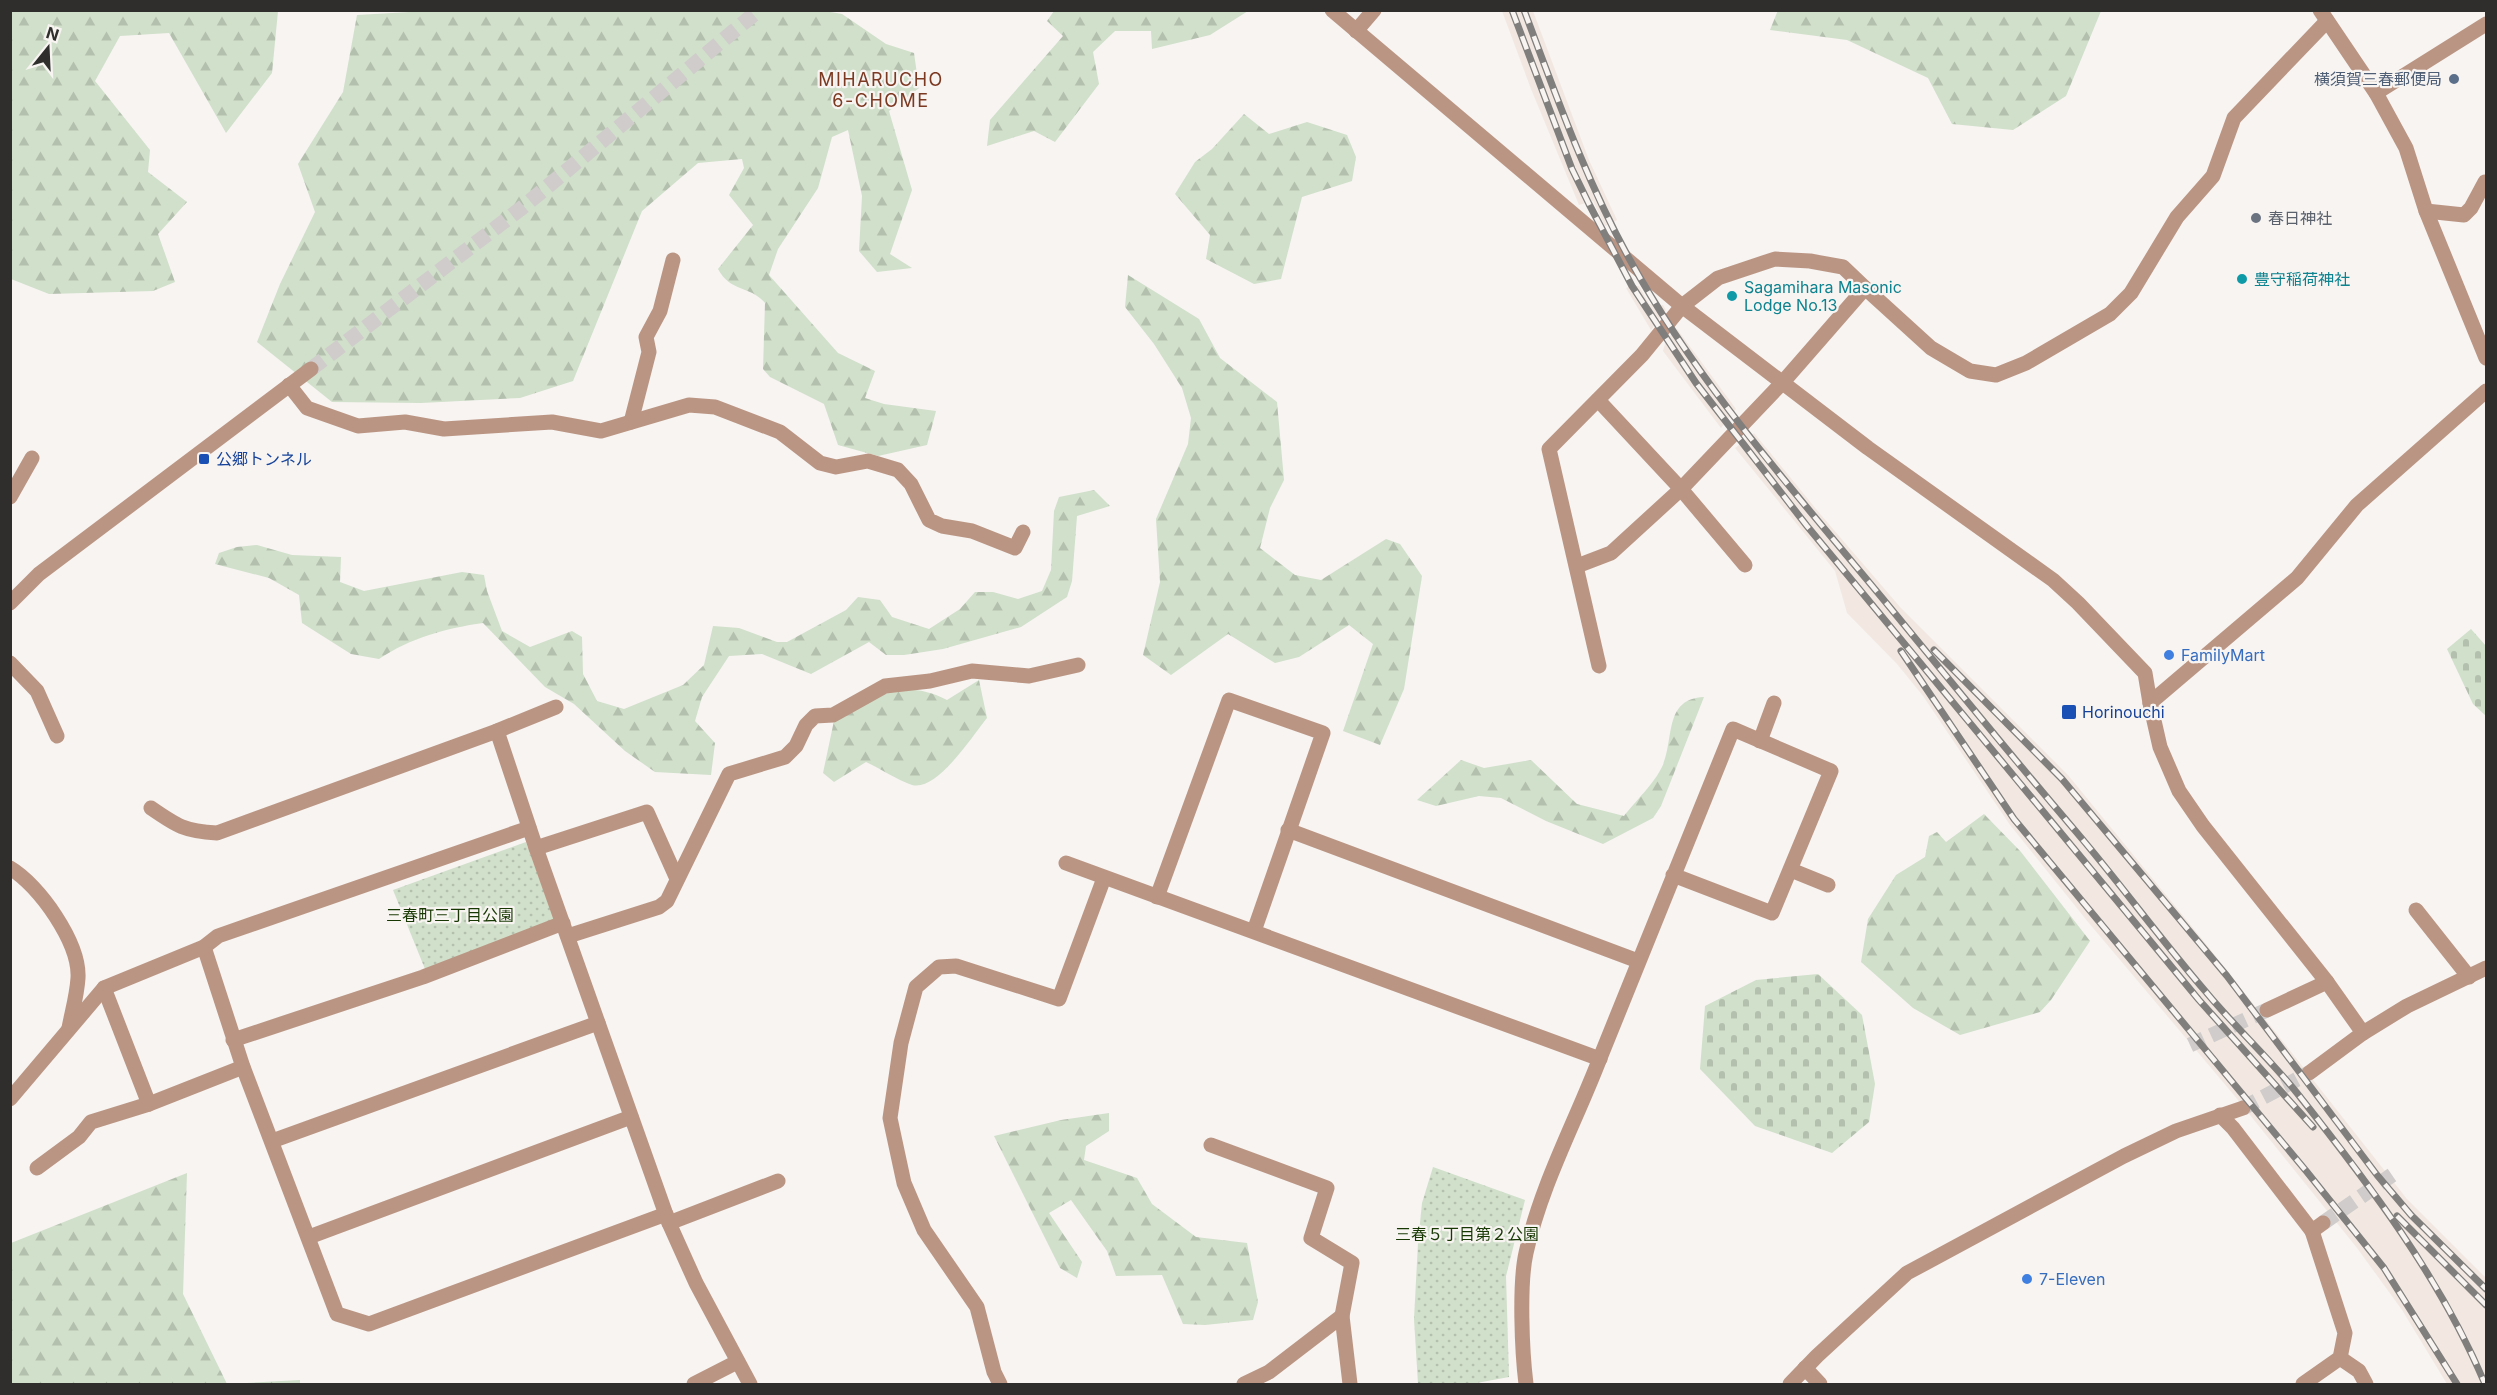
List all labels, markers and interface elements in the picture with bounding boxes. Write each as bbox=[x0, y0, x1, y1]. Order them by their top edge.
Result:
north arrow bbox=[18, 18, 78, 78]
text: N bbox=[44, 22, 62, 45]
district label: MIHARUCHO 6-CHOME bbox=[818, 69, 944, 111]
place label: 横須賀三春郵便局 bbox=[2314, 69, 2442, 89]
marker: 横須賀三春郵便局 bbox=[2447, 72, 2461, 86]
place label: 春日神社 bbox=[2268, 208, 2332, 228]
marker: 春日神社 bbox=[2249, 211, 2263, 225]
place label: 豊守稲荷神社 bbox=[2254, 269, 2350, 289]
marker: 豊守稲荷神社 bbox=[2235, 272, 2249, 286]
place label: Sagamihara Masonic Lodge No.13 bbox=[1744, 277, 1902, 315]
marker: Sagamihara Masonic Lodge No.13 bbox=[1725, 289, 1739, 303]
place label: 公郷トンネル bbox=[216, 449, 312, 469]
marker: 公郷トンネル bbox=[197, 452, 211, 466]
place label: FamilyMart bbox=[2181, 645, 2265, 665]
marker: FamilyMart bbox=[2162, 648, 2176, 662]
place label: Horinouchi bbox=[2082, 702, 2165, 722]
marker: Horinouchi bbox=[2060, 703, 2078, 721]
park label: 三春町三丁目公園 bbox=[386, 905, 514, 925]
park label: 三春５丁目第２公園 bbox=[1395, 1224, 1539, 1244]
place label: 7-Eleven bbox=[2039, 1269, 2105, 1289]
marker: 7-Eleven bbox=[2020, 1272, 2034, 1286]

